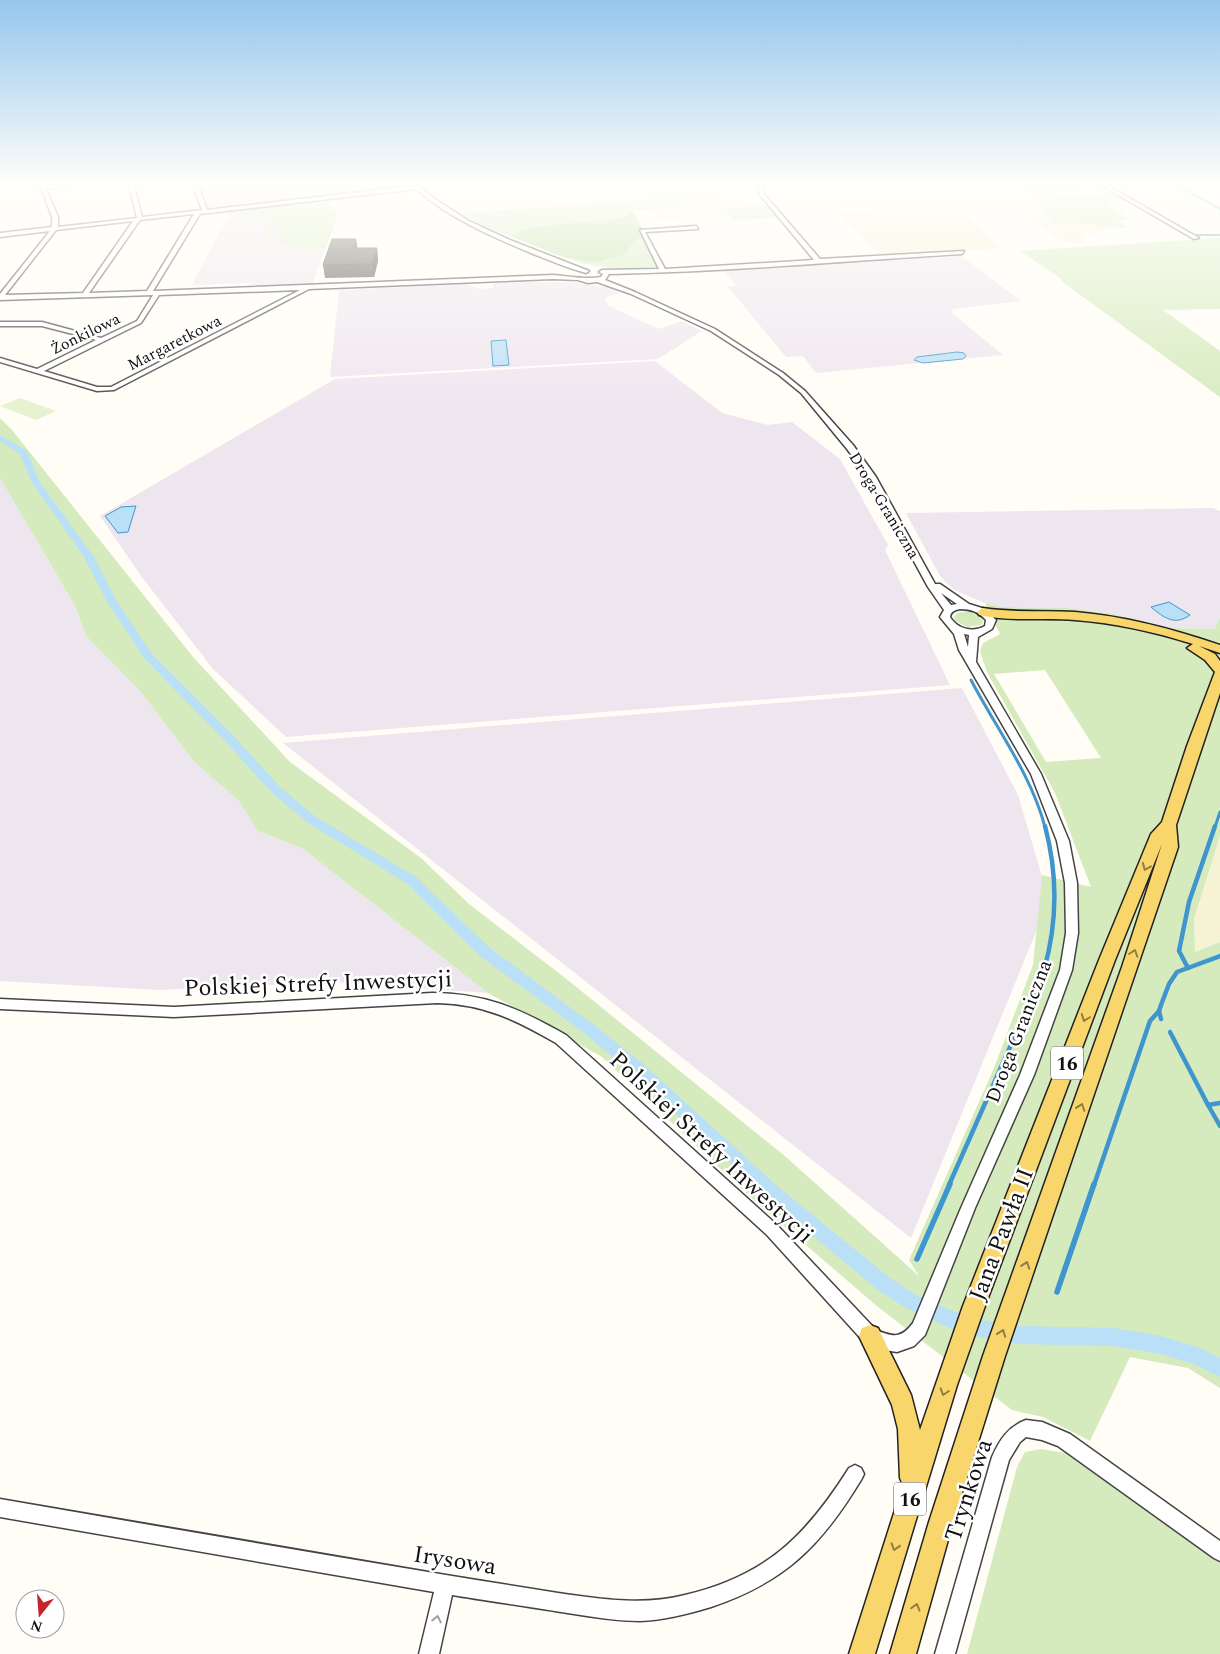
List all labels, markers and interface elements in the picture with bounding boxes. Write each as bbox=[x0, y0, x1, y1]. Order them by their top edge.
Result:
street label: Żonkilowa bbox=[47, 307, 124, 361]
street label: Margaretkowa bbox=[123, 309, 226, 377]
street label: Droga Graniczna bbox=[843, 447, 926, 564]
one-way arrow bbox=[1141, 862, 1152, 871]
one-way arrow bbox=[1129, 949, 1139, 958]
street label: Droga Graniczna bbox=[978, 955, 1060, 1107]
street label: Polskiej Strefy Inwestycji bbox=[183, 961, 453, 1007]
one-way arrow bbox=[1081, 1013, 1091, 1022]
street label: Polskiej Strefy Inwestycji bbox=[601, 1043, 822, 1253]
road number: 16 bbox=[1051, 1046, 1083, 1080]
one-way arrow bbox=[1075, 1103, 1085, 1111]
street label: Jana Pawła II bbox=[960, 1162, 1044, 1306]
one-way arrow bbox=[1020, 1261, 1030, 1270]
one-way arrow bbox=[996, 1330, 1006, 1338]
one-way arrow bbox=[940, 1387, 950, 1395]
street label: Trynkowa bbox=[935, 1434, 1003, 1546]
road number: 16 bbox=[894, 1482, 926, 1516]
street label: Irysowa bbox=[411, 1537, 499, 1585]
one-way arrow bbox=[891, 1542, 901, 1550]
north arrow bbox=[15, 1589, 65, 1639]
one-way arrow bbox=[910, 1603, 921, 1611]
text: N bbox=[28, 1614, 45, 1638]
one-way arrow bbox=[431, 1615, 442, 1624]

